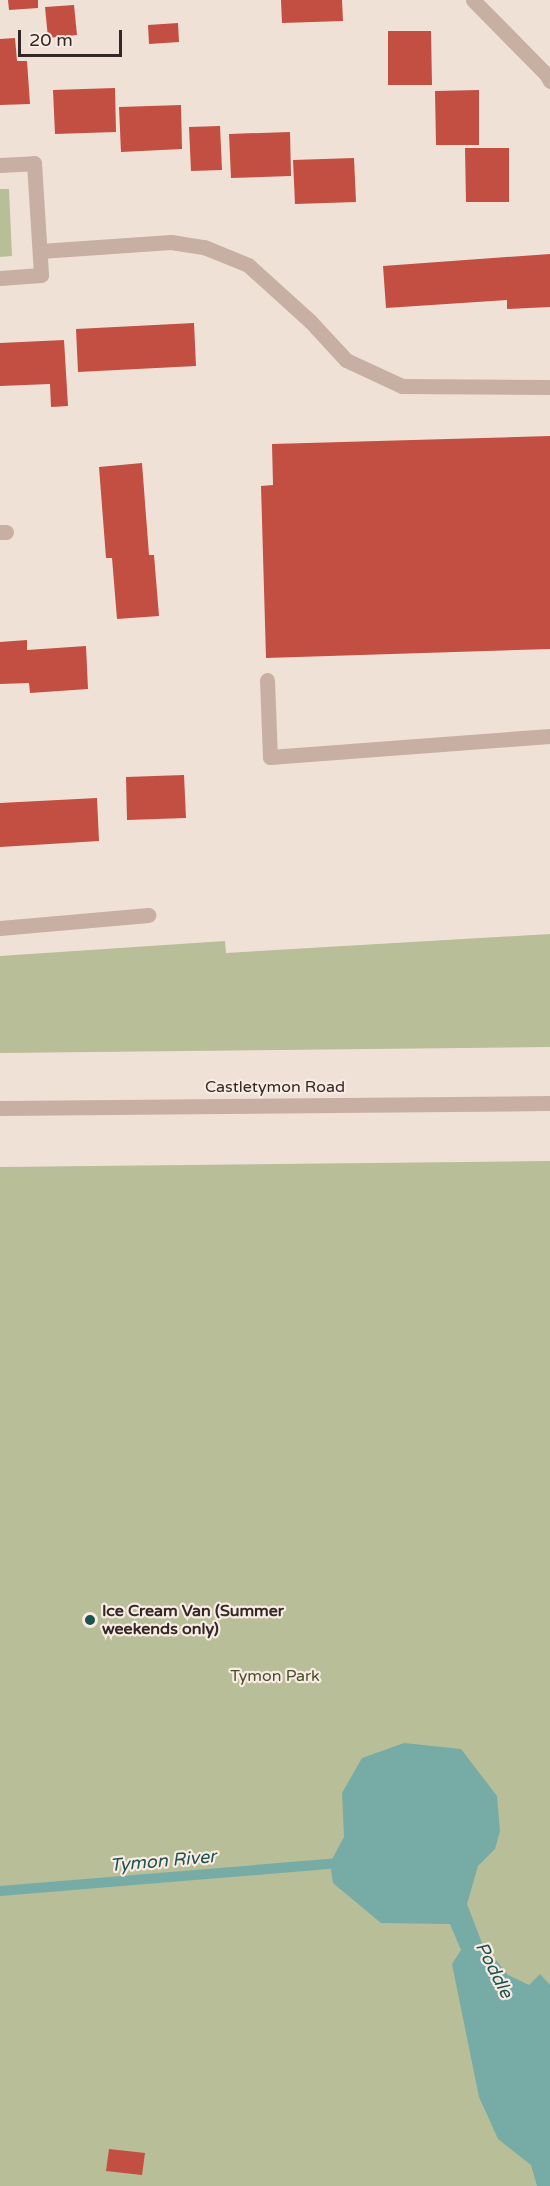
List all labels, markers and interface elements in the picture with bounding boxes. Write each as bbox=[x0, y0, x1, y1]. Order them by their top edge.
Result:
scale bar bbox=[21, 18, 124, 56]
text: 20 m bbox=[29, 29, 73, 51]
street label: Castletymon Road bbox=[205, 1077, 345, 1097]
place label: Ice Cream Van (Summer weekends only) bbox=[102, 1601, 284, 1639]
marker: Ice Cream Van (Summer weekends only) bbox=[83, 1613, 97, 1627]
park label: Tymon Park bbox=[230, 1666, 320, 1686]
water label: Tymon River bbox=[109, 1846, 217, 1876]
water label: Poddle bbox=[471, 1938, 517, 2002]

